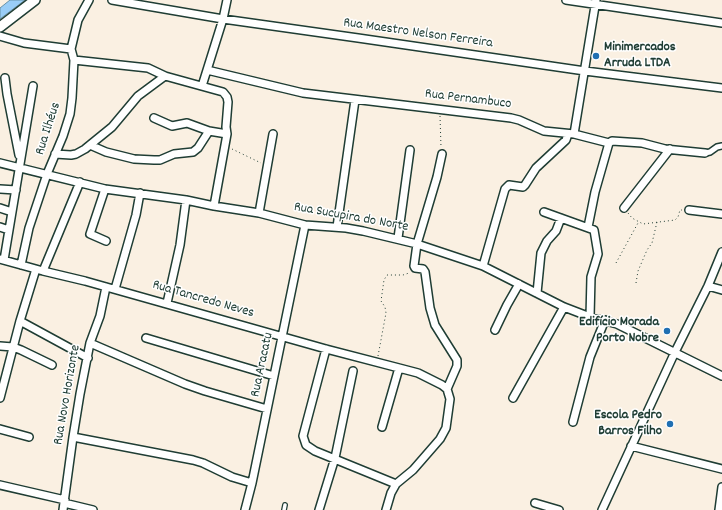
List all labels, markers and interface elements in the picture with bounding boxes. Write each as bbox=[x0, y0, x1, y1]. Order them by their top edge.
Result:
street label: Rua Maestro Nelson Ferreira bbox=[342, 15, 494, 53]
place label: Minimercados Arruda LTDA bbox=[604, 40, 676, 72]
marker: Minimercados Arruda LTDA bbox=[591, 51, 601, 61]
street label: Rua Pernambuco bbox=[424, 86, 512, 114]
street label: Rua Ilhéus bbox=[33, 100, 65, 158]
street label: Rua Sucupira do Norte bbox=[292, 200, 410, 236]
street label: Rua Tancredo Neves bbox=[150, 277, 256, 323]
place label: Edifício Morada Porto Nobre bbox=[579, 315, 659, 348]
marker: Edifício Morada Porto Nobre bbox=[662, 326, 672, 336]
street label: Rua Aracatu bbox=[248, 331, 278, 399]
street label: Rua Novo Horizonte bbox=[51, 344, 85, 446]
place label: Escola Pedro Barros Filho bbox=[594, 408, 662, 440]
marker: Escola Pedro Barros Filho bbox=[665, 419, 675, 429]

